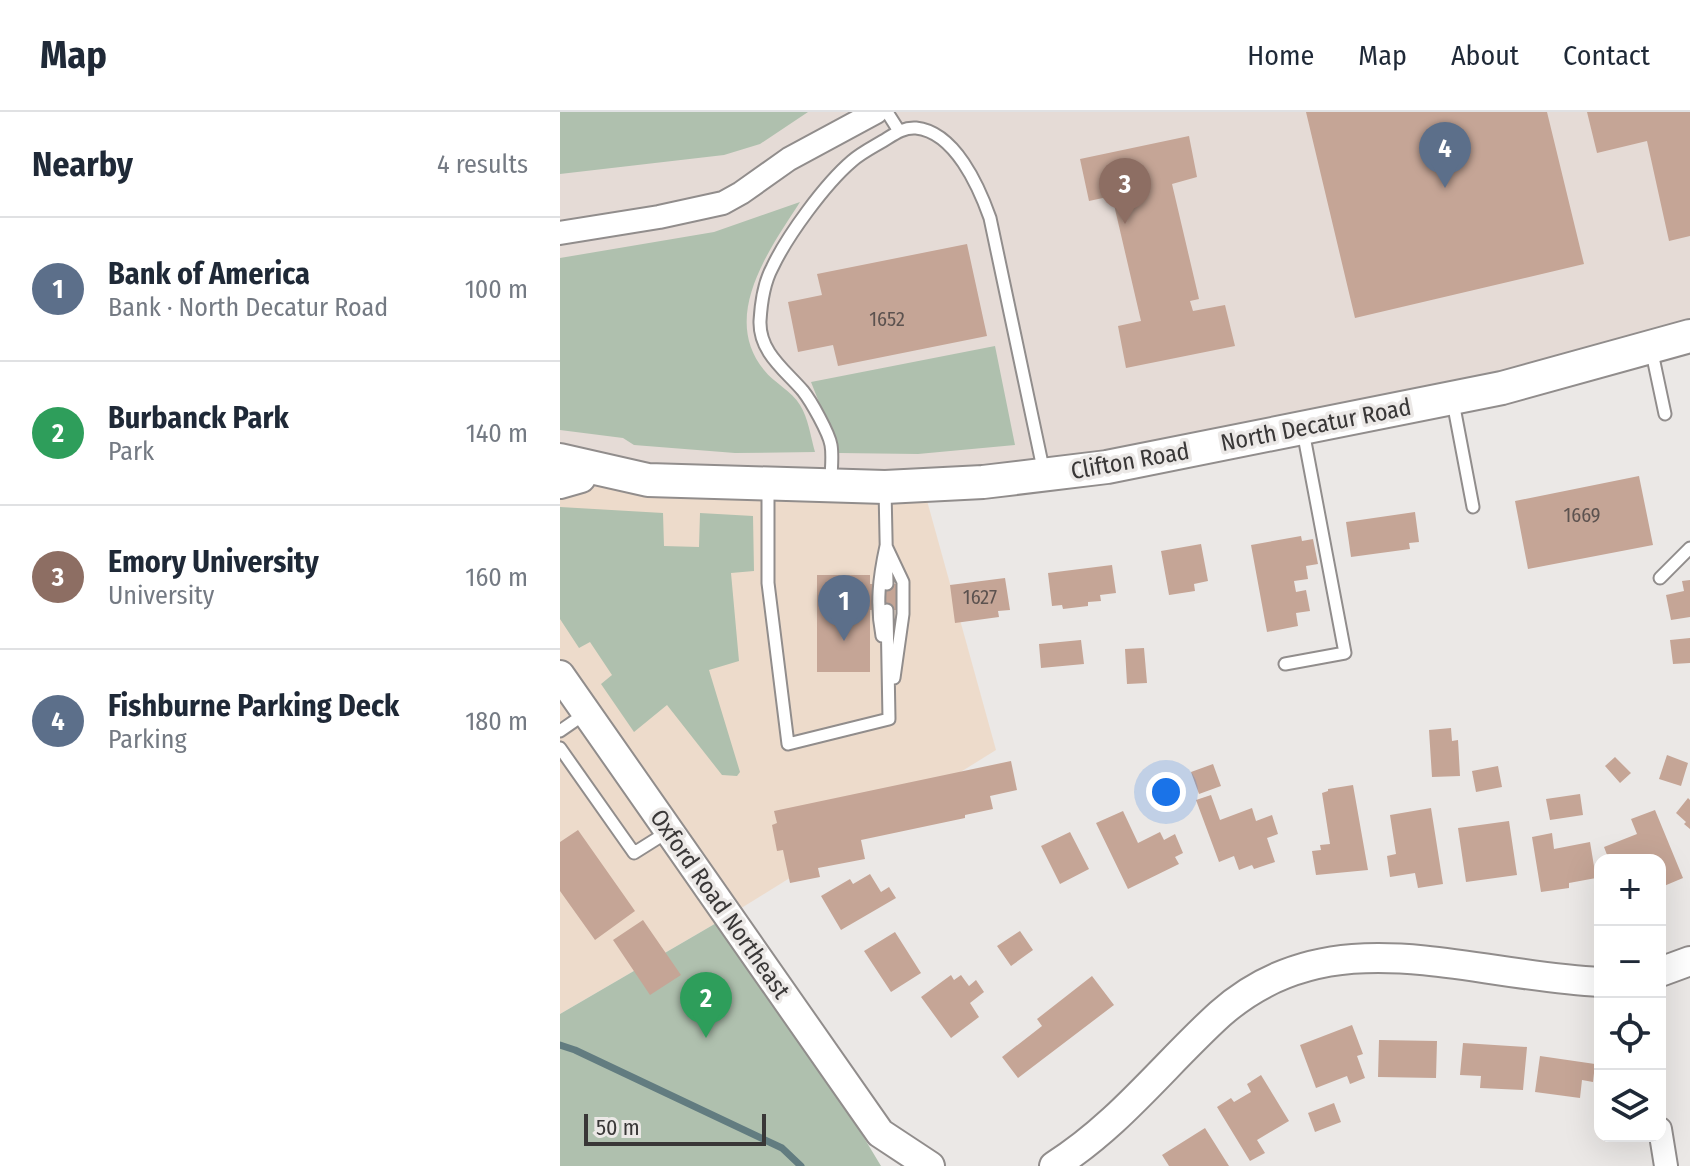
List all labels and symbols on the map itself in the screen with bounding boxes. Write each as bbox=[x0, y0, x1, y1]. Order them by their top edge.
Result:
pin: 4 bbox=[1419, 122, 1471, 188]
pin: 3 bbox=[1099, 158, 1151, 224]
house number: 1652 bbox=[869, 307, 905, 331]
street label: North Decatur Road bbox=[1218, 393, 1414, 457]
street label: Clifton Road bbox=[1069, 437, 1191, 485]
house number: 1669 bbox=[1563, 503, 1601, 527]
pin: 1 bbox=[818, 575, 870, 641]
house number: 1627 bbox=[963, 585, 997, 609]
your location bbox=[1146, 772, 1186, 812]
street label: Oxford Road Northeast bbox=[644, 804, 796, 1004]
pin: 2 bbox=[680, 972, 732, 1038]
scale bar bbox=[584, 1110, 766, 1146]

